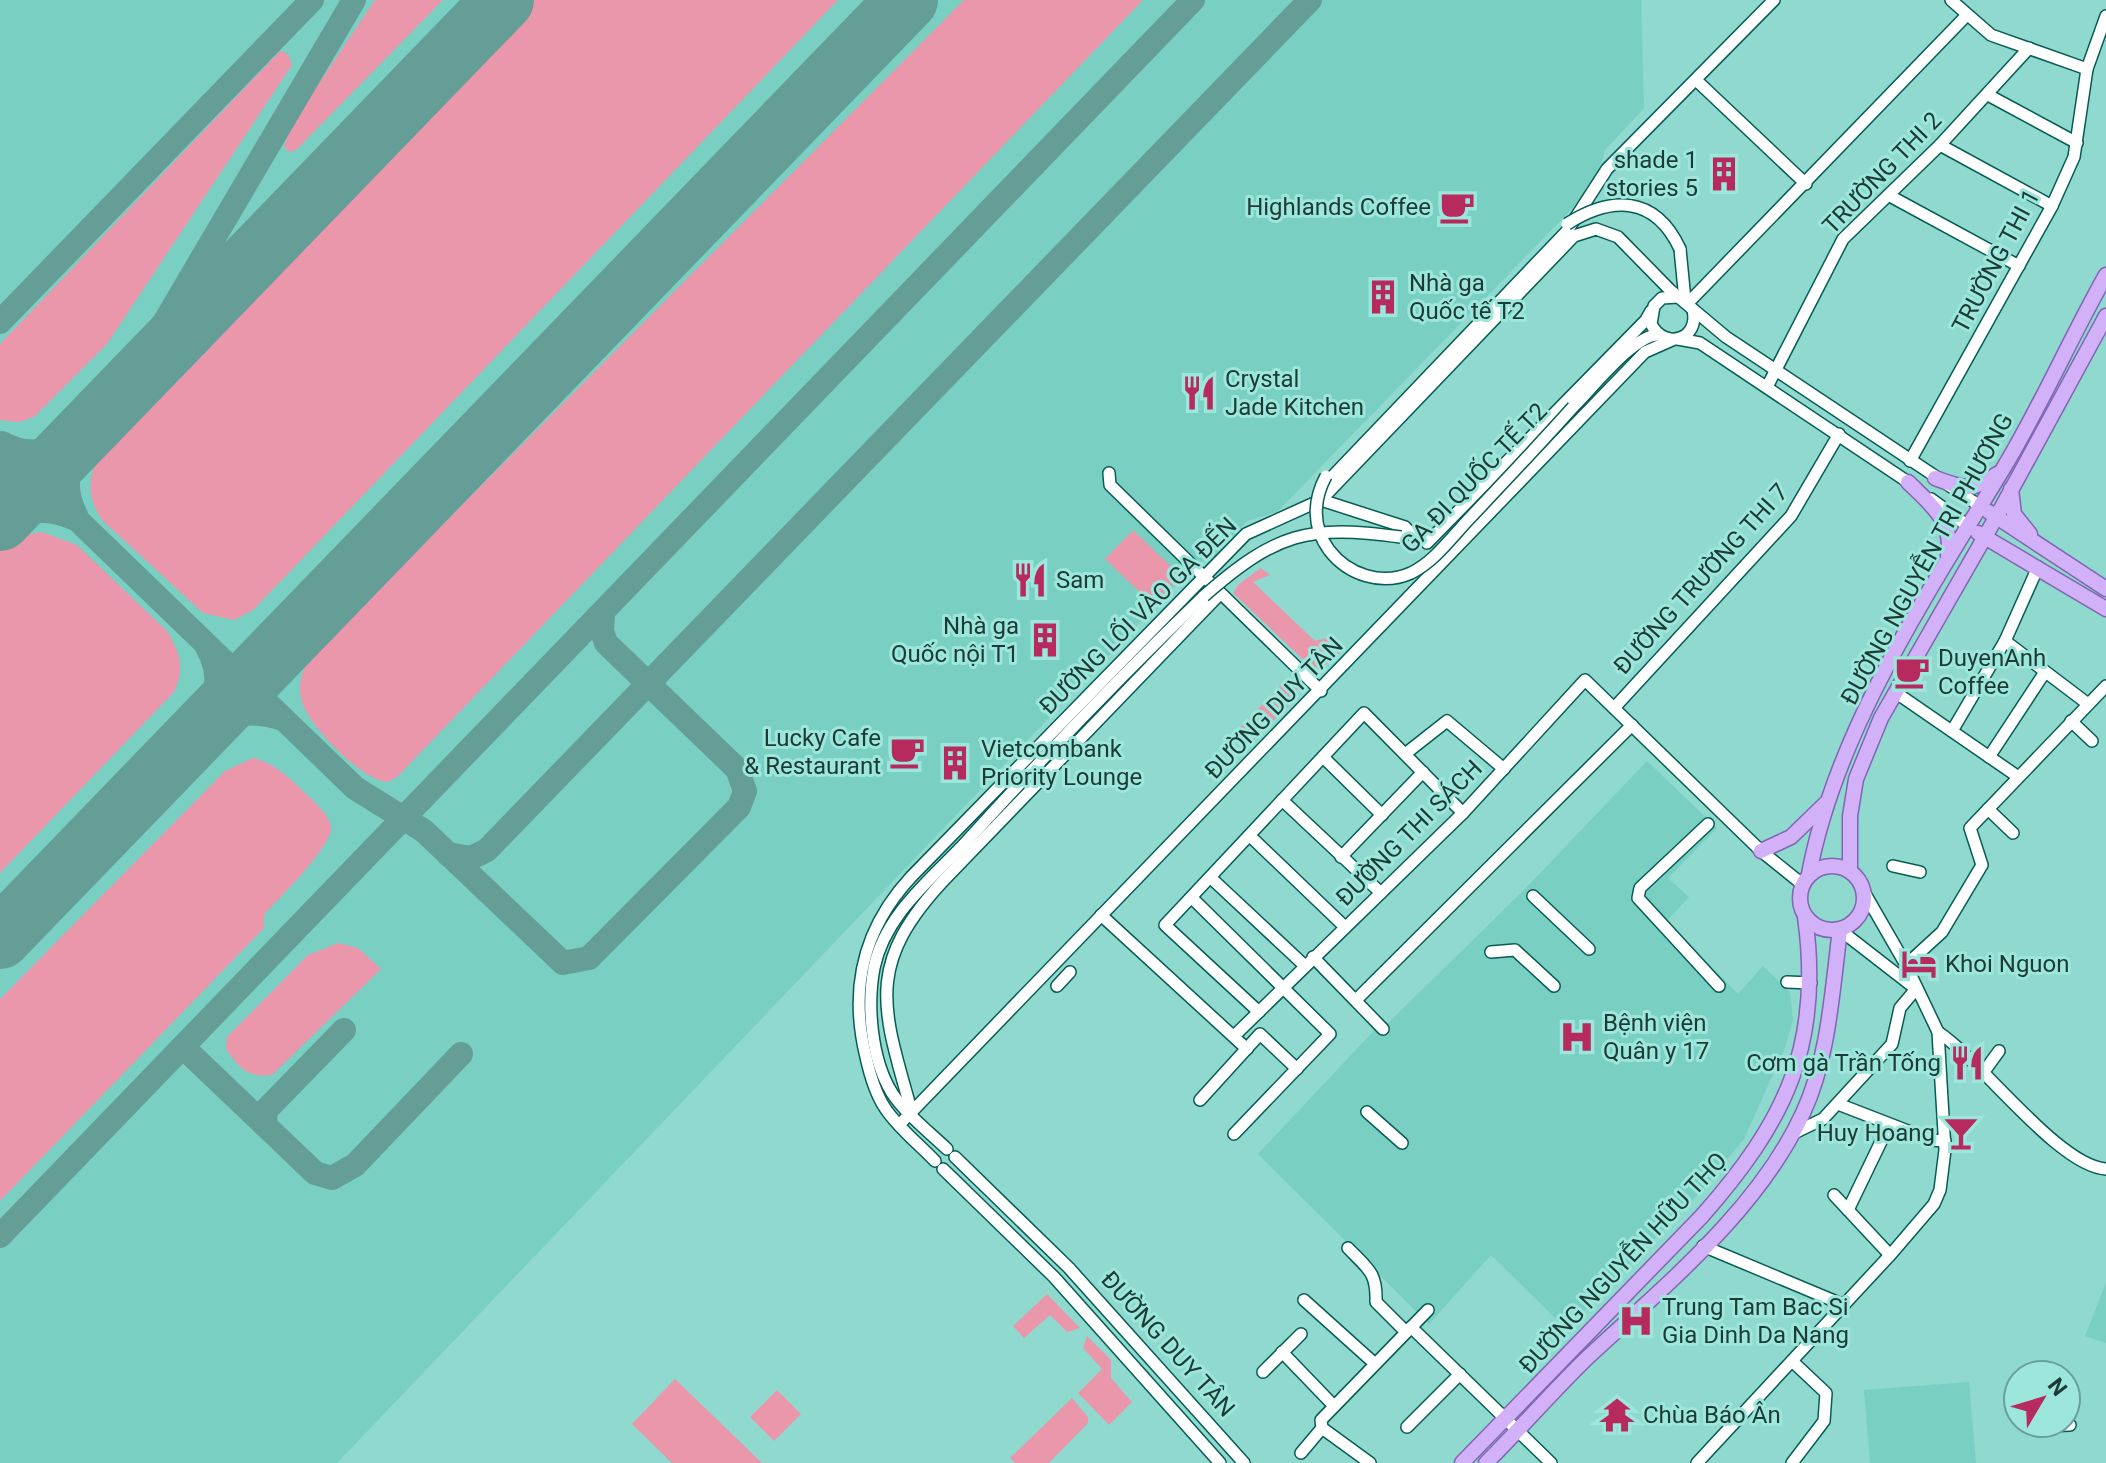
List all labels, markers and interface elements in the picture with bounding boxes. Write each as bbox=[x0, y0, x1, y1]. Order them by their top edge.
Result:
street label: TRƯỜNG THI 2 bbox=[1817, 106, 1947, 240]
place label: shade 1 stories 5 bbox=[1606, 146, 1698, 202]
building icon: shade 1 stories 5 bbox=[1705, 155, 1743, 193]
street label: TRƯỜNG THI 1 bbox=[1946, 184, 2046, 338]
cafe icon: Highlands Coffee bbox=[1438, 188, 1476, 226]
place label: Highlands Coffee bbox=[1246, 193, 1431, 221]
place label: Nhà ga Quốc tế T2 bbox=[1409, 269, 1525, 325]
building icon: Nhà ga Quốc tế T2 bbox=[1364, 278, 1402, 316]
place label: Crystal Jade Kitchen bbox=[1225, 365, 1364, 421]
restaurant icon: Crystal Jade Kitchen bbox=[1180, 374, 1218, 412]
street label: GA ĐI QUỐC TẾ T2 bbox=[1394, 396, 1553, 559]
street label: ĐƯỜNG NGUYỄN TRI PHƯƠNG bbox=[1832, 407, 2019, 710]
street label: ĐƯỜNG TRƯỜNG THI 7 bbox=[1608, 478, 1794, 680]
street label: ĐƯỜNG LỐI VÀO GA ĐẾN bbox=[1032, 510, 1242, 720]
restaurant icon: Sam bbox=[1011, 561, 1049, 599]
place label: Sam bbox=[1056, 566, 1104, 594]
place label: Nhà ga Quốc nội T1 bbox=[891, 612, 1019, 668]
building icon: Nhà ga Quốc nội T1 bbox=[1026, 621, 1064, 659]
street label: ĐƯỜNG DUY TÂN bbox=[1199, 631, 1349, 785]
place label: DuyenAnh Coffee bbox=[1938, 644, 2046, 700]
cafe icon: DuyenAnh Coffee bbox=[1893, 653, 1931, 691]
place label: Lucky Cafe & Restaurant bbox=[744, 724, 881, 780]
cafe icon: Lucky Cafe & Restaurant bbox=[888, 733, 926, 771]
place label: Vietcombank Priority Lounge bbox=[981, 735, 1142, 791]
building icon: Vietcombank Priority Lounge bbox=[936, 744, 974, 782]
street label: ĐƯỜNG THI SÁCH bbox=[1330, 754, 1488, 912]
hotel icon: Khoi Nguon bbox=[1900, 945, 1938, 983]
place label: Khoi Nguon bbox=[1945, 950, 2070, 978]
place label: Bệnh viện Quân y 17 bbox=[1603, 1009, 1709, 1065]
hospital icon: Bệnh viện Quân y 17 bbox=[1558, 1018, 1596, 1056]
restaurant icon: Cơm gà Trần Tống bbox=[1948, 1044, 1986, 1082]
place label: Cơm gà Trần Tống bbox=[1746, 1049, 1941, 1077]
bar icon: Huy Hoang bbox=[1942, 1114, 1980, 1152]
place label: Huy Hoang bbox=[1817, 1119, 1935, 1147]
street label: ĐƯỜNG NGUYỄN HỮU THỌ bbox=[1511, 1145, 1733, 1379]
street label: ĐƯỜNG DUY TÂN bbox=[1095, 1265, 1241, 1423]
place label: Trung Tam Bac Si Gia Dinh Da Nang bbox=[1662, 1293, 1849, 1349]
hospital icon: Trung Tam Bac Si Gia Dinh Da Nang bbox=[1617, 1302, 1655, 1340]
north arrow bbox=[2002, 1359, 2082, 1439]
text: N bbox=[2043, 1373, 2072, 1401]
temple icon: Chùa Báo Ân bbox=[1598, 1396, 1636, 1434]
place label: Chùa Báo Ân bbox=[1643, 1401, 1781, 1429]

